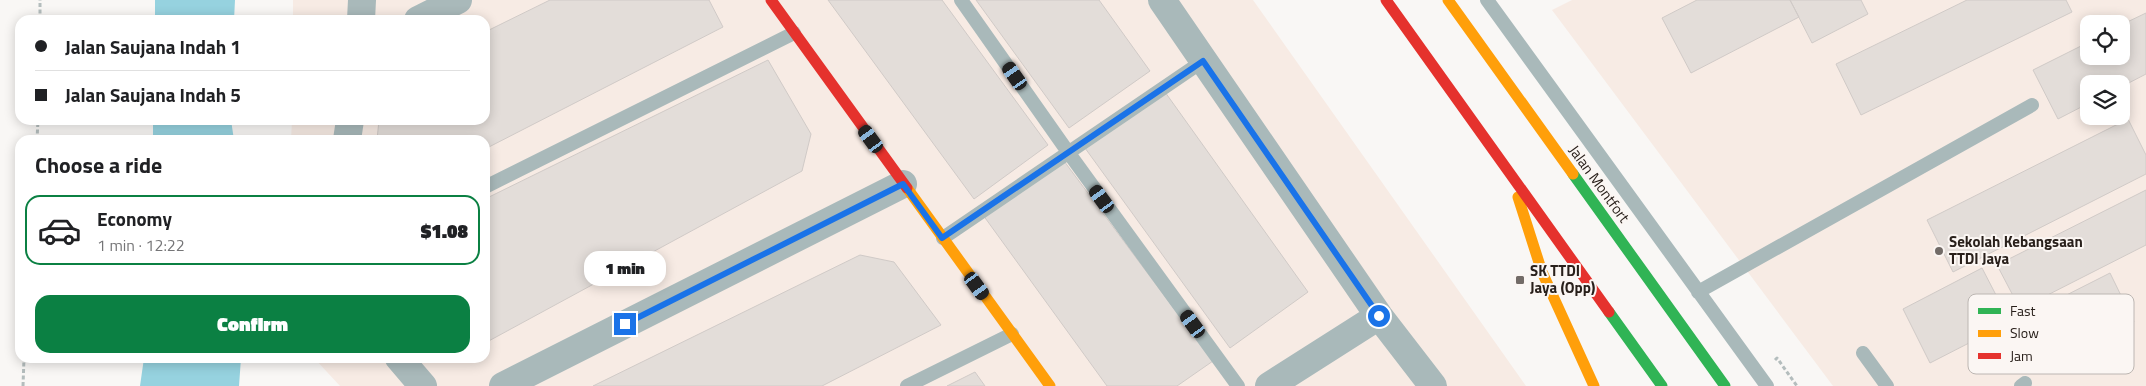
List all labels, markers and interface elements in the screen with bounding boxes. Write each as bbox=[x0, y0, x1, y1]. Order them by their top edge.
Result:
map controls bbox=[2080, 15, 2130, 125]
button: locate bbox=[2080, 15, 2130, 65]
text: Jalan Saujana Indah 1 bbox=[65, 32, 241, 61]
car bbox=[1000, 59, 1029, 93]
button: layers bbox=[2080, 75, 2130, 125]
text: Jalan Saujana Indah 5 bbox=[65, 80, 241, 109]
car bbox=[856, 122, 885, 156]
street label: Jalan Montfort bbox=[1563, 140, 1636, 228]
text: Choose a ride bbox=[35, 148, 162, 182]
car bbox=[1087, 182, 1116, 216]
text: Economy bbox=[97, 204, 172, 233]
icon: car bbox=[37, 208, 82, 253]
text: $1.08 bbox=[421, 216, 468, 245]
place label: Sekolah Kebangsaan TTDI Jaya bbox=[1949, 230, 2083, 270]
text: 1 min · 12:22 bbox=[97, 233, 185, 257]
marker: Sekolah Kebangsaan TTDI Jaya bbox=[1933, 245, 1945, 257]
callout: 1 min bbox=[584, 252, 666, 286]
text: 1 min bbox=[605, 256, 645, 280]
place label: SK TTDI Jaya (Opp) bbox=[1530, 259, 1596, 299]
car bbox=[962, 269, 991, 303]
marker: SK TTDI Jaya (Opp) bbox=[1514, 274, 1526, 286]
legend bbox=[1968, 294, 2134, 374]
button: Confirm bbox=[35, 295, 470, 353]
text: Fast bbox=[2010, 300, 2035, 321]
route start bbox=[1368, 305, 1390, 327]
car bbox=[1178, 307, 1207, 341]
route end bbox=[614, 313, 636, 335]
text: Slow bbox=[2010, 322, 2039, 343]
text: Jam bbox=[2010, 345, 2033, 366]

